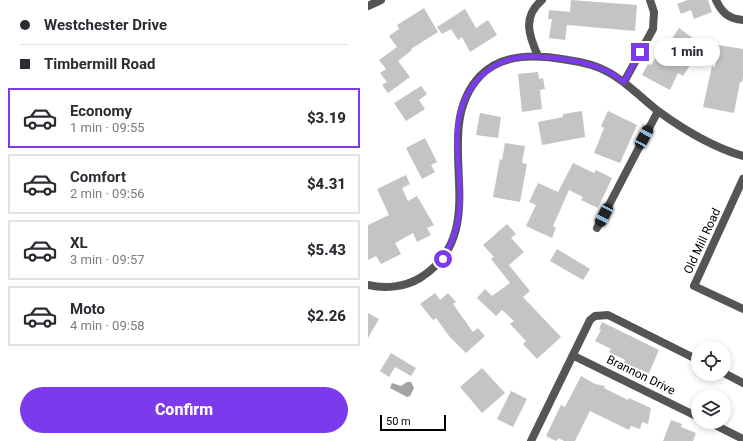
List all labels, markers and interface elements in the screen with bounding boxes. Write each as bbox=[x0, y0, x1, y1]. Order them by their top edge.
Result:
text: Westchester Drive bbox=[44, 16, 167, 34]
callout: 1 min bbox=[654, 38, 720, 66]
route end bbox=[631, 43, 649, 61]
text: 1 min bbox=[671, 44, 703, 59]
text: Timbermill Road bbox=[44, 55, 155, 73]
icon: car bbox=[22, 100, 58, 136]
text: Economy bbox=[70, 102, 132, 120]
text: $3.19 bbox=[307, 109, 346, 127]
text: 1 min · 09:55 bbox=[70, 120, 145, 135]
car bbox=[633, 124, 655, 150]
icon: car bbox=[22, 166, 58, 202]
text: Comfort bbox=[70, 168, 126, 186]
text: $4.31 bbox=[307, 175, 346, 193]
text: 2 min · 09:56 bbox=[70, 186, 145, 201]
car bbox=[593, 202, 615, 228]
street label: Old Mill Road bbox=[681, 206, 723, 276]
icon: car bbox=[22, 232, 58, 268]
text: XL bbox=[70, 234, 88, 252]
text: $5.43 bbox=[307, 241, 346, 259]
route start bbox=[434, 250, 452, 268]
text: 3 min · 09:57 bbox=[70, 252, 145, 267]
icon: car bbox=[22, 298, 58, 334]
text: Moto bbox=[70, 300, 105, 318]
text: $2.26 bbox=[307, 307, 346, 325]
text: 4 min · 09:58 bbox=[70, 318, 145, 333]
map controls bbox=[691, 341, 731, 429]
button: locate bbox=[691, 341, 731, 381]
street label: Brannon Drive bbox=[604, 352, 678, 398]
button: Confirm bbox=[20, 387, 348, 433]
button: layers bbox=[691, 389, 731, 429]
scale bar bbox=[380, 413, 446, 432]
text: 50 m bbox=[386, 415, 411, 428]

